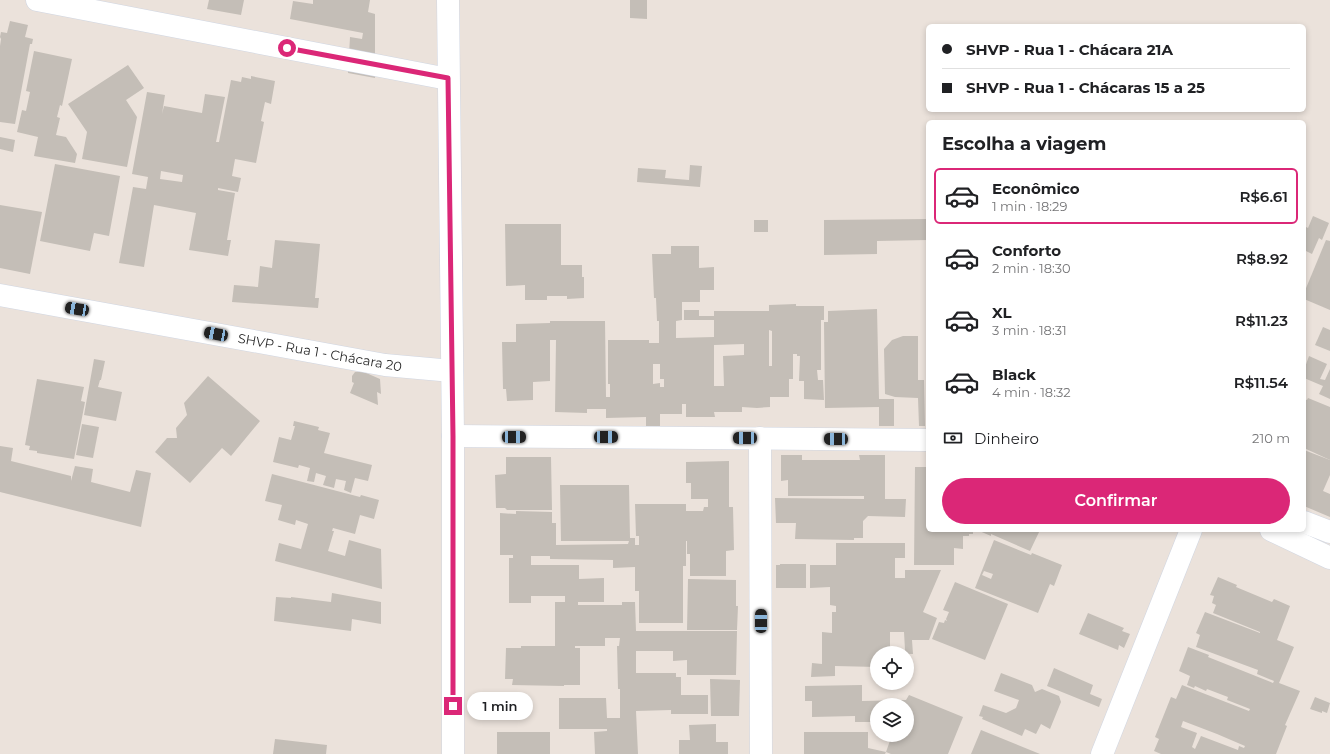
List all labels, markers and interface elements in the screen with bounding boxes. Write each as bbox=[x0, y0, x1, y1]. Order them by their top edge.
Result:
route start bbox=[278, 39, 296, 57]
text: SHVP - Rua 1 - Chácara 21A bbox=[966, 40, 1173, 59]
text: SHVP - Rua 1 - Chácaras 15 a 25 bbox=[966, 78, 1205, 97]
text: Escolha a viagem bbox=[942, 133, 1106, 155]
icon: car bbox=[944, 178, 980, 214]
text: Econômico bbox=[992, 179, 1080, 198]
text: R$6.61 bbox=[1239, 187, 1288, 206]
text: 1 min · 18:29 bbox=[992, 198, 1067, 214]
icon: car bbox=[944, 240, 980, 276]
text: Conforto bbox=[992, 241, 1061, 260]
text: R$8.92 bbox=[1236, 249, 1288, 268]
text: 2 min · 18:30 bbox=[992, 260, 1071, 276]
car bbox=[64, 301, 90, 317]
icon: car bbox=[944, 302, 980, 338]
text: XL bbox=[992, 303, 1011, 322]
text: R$11.23 bbox=[1235, 311, 1288, 330]
text: 3 min · 18:31 bbox=[992, 322, 1067, 338]
car bbox=[203, 326, 229, 342]
street label: SHVP - Rua 1 - Chácara 20 bbox=[237, 330, 403, 374]
icon: car bbox=[944, 364, 980, 400]
text: Black bbox=[992, 365, 1036, 384]
text: R$11.54 bbox=[1234, 373, 1288, 392]
text: 4 min · 18:32 bbox=[992, 384, 1071, 400]
icon: cash bbox=[942, 427, 964, 449]
text: Dinheiro bbox=[974, 429, 1039, 448]
text: 210 m bbox=[1252, 430, 1290, 446]
car bbox=[502, 431, 526, 443]
car bbox=[594, 431, 618, 443]
car bbox=[733, 432, 757, 444]
car bbox=[824, 433, 848, 445]
button: Confirmar bbox=[942, 478, 1290, 524]
car bbox=[755, 609, 767, 633]
map controls bbox=[870, 646, 914, 742]
button: locate bbox=[870, 646, 914, 690]
callout: 1 min bbox=[467, 692, 533, 720]
route end bbox=[444, 697, 462, 715]
text: 1 min bbox=[483, 698, 517, 714]
button: layers bbox=[870, 698, 914, 742]

